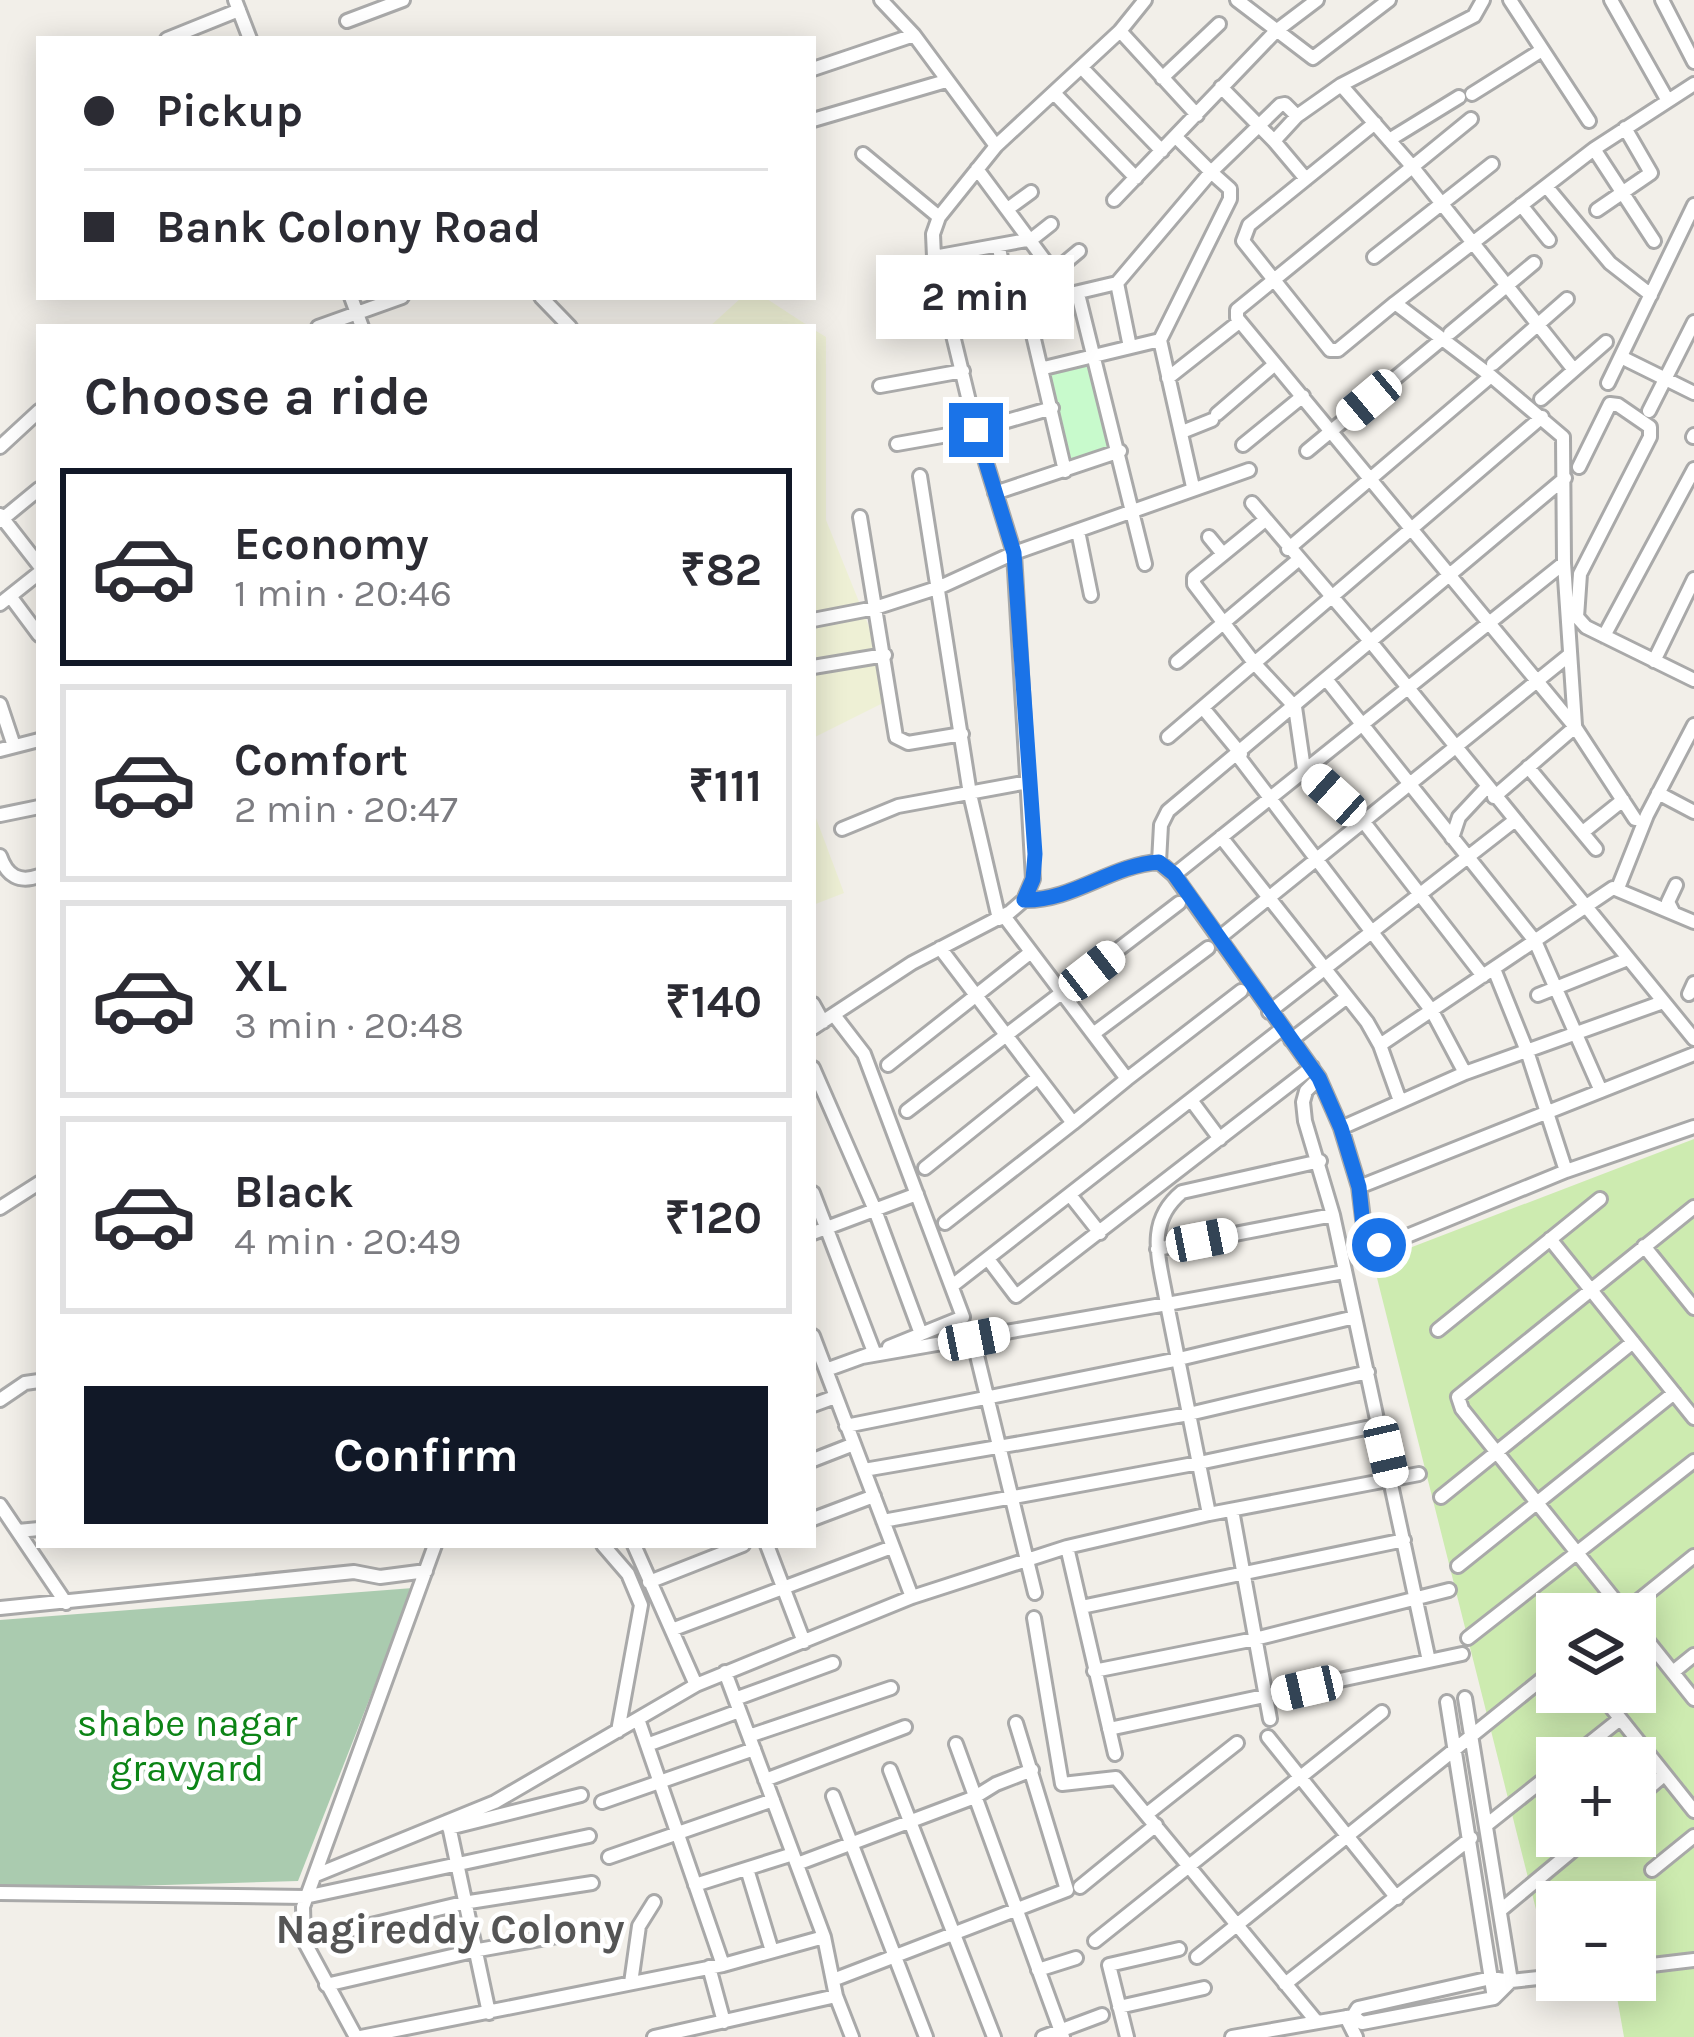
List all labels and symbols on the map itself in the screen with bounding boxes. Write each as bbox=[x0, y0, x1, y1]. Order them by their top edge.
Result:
callout: 2 min bbox=[877, 256, 1075, 340]
car bbox=[1330, 363, 1408, 437]
route end bbox=[949, 403, 1003, 457]
car bbox=[1295, 758, 1373, 832]
car bbox=[1053, 935, 1131, 1007]
car bbox=[1163, 1215, 1241, 1265]
route start bbox=[1352, 1218, 1406, 1272]
car bbox=[935, 1314, 1013, 1364]
car bbox=[1360, 1413, 1412, 1491]
car bbox=[1268, 1662, 1346, 1714]
park label: shabe nagar gravyard bbox=[77, 1700, 298, 1791]
district label: Nagireddy Colony bbox=[275, 1904, 625, 1954]

